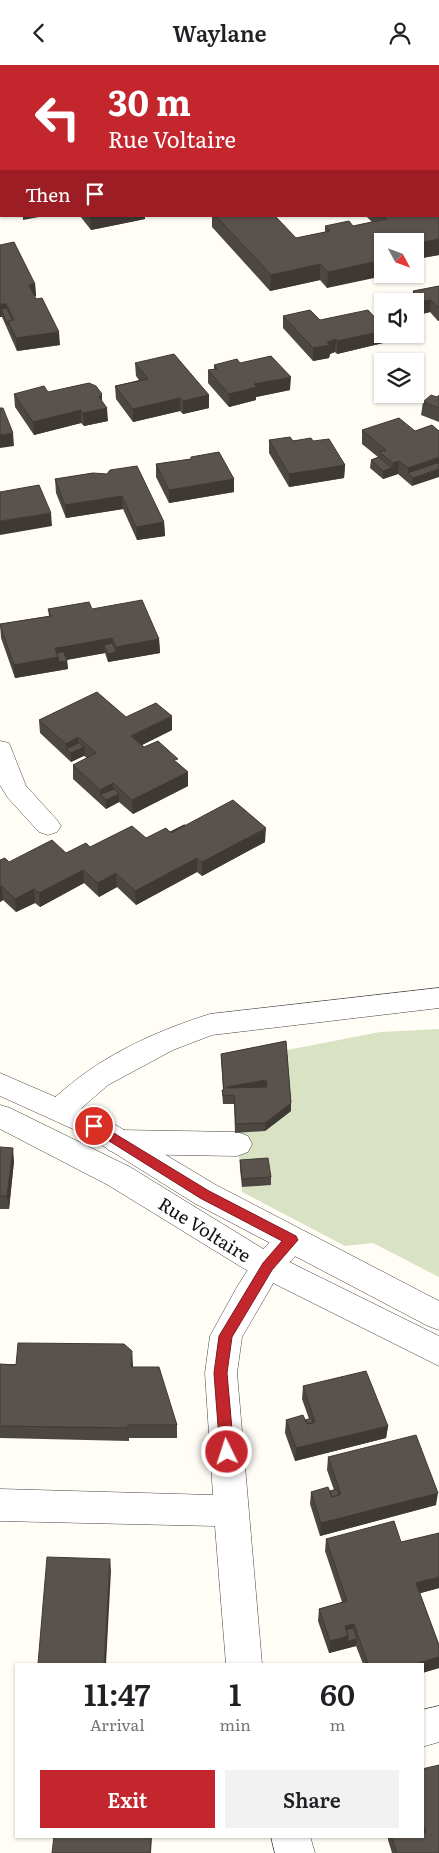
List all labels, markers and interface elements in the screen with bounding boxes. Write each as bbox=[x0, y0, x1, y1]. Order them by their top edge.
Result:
text: Waylane bbox=[172, 16, 267, 49]
icon: back bbox=[25, 19, 53, 47]
icon: person bbox=[386, 19, 414, 47]
text: 30 m bbox=[108, 75, 191, 127]
icon: left bbox=[25, 85, 90, 150]
text: Rue Voltaire bbox=[108, 122, 236, 155]
text: Then bbox=[25, 180, 71, 208]
icon: arrive bbox=[81, 180, 109, 208]
north arrow bbox=[374, 233, 424, 283]
map controls bbox=[374, 233, 424, 403]
button: sound bbox=[374, 293, 424, 343]
button: layers bbox=[374, 353, 424, 403]
pin bbox=[73, 1105, 115, 1147]
icon: arrive bbox=[80, 1112, 108, 1140]
street label: Rue Voltaire bbox=[153, 1190, 257, 1268]
position arrow bbox=[200, 1425, 252, 1477]
text: 11:47 bbox=[84, 1671, 150, 1715]
text: 1 bbox=[229, 1671, 241, 1715]
text: 60 bbox=[320, 1671, 355, 1715]
text: Arrival bbox=[90, 1712, 145, 1736]
text: min bbox=[219, 1712, 251, 1736]
text: m bbox=[330, 1712, 345, 1736]
button: Exit bbox=[40, 1770, 215, 1828]
button: Share bbox=[225, 1770, 399, 1828]

